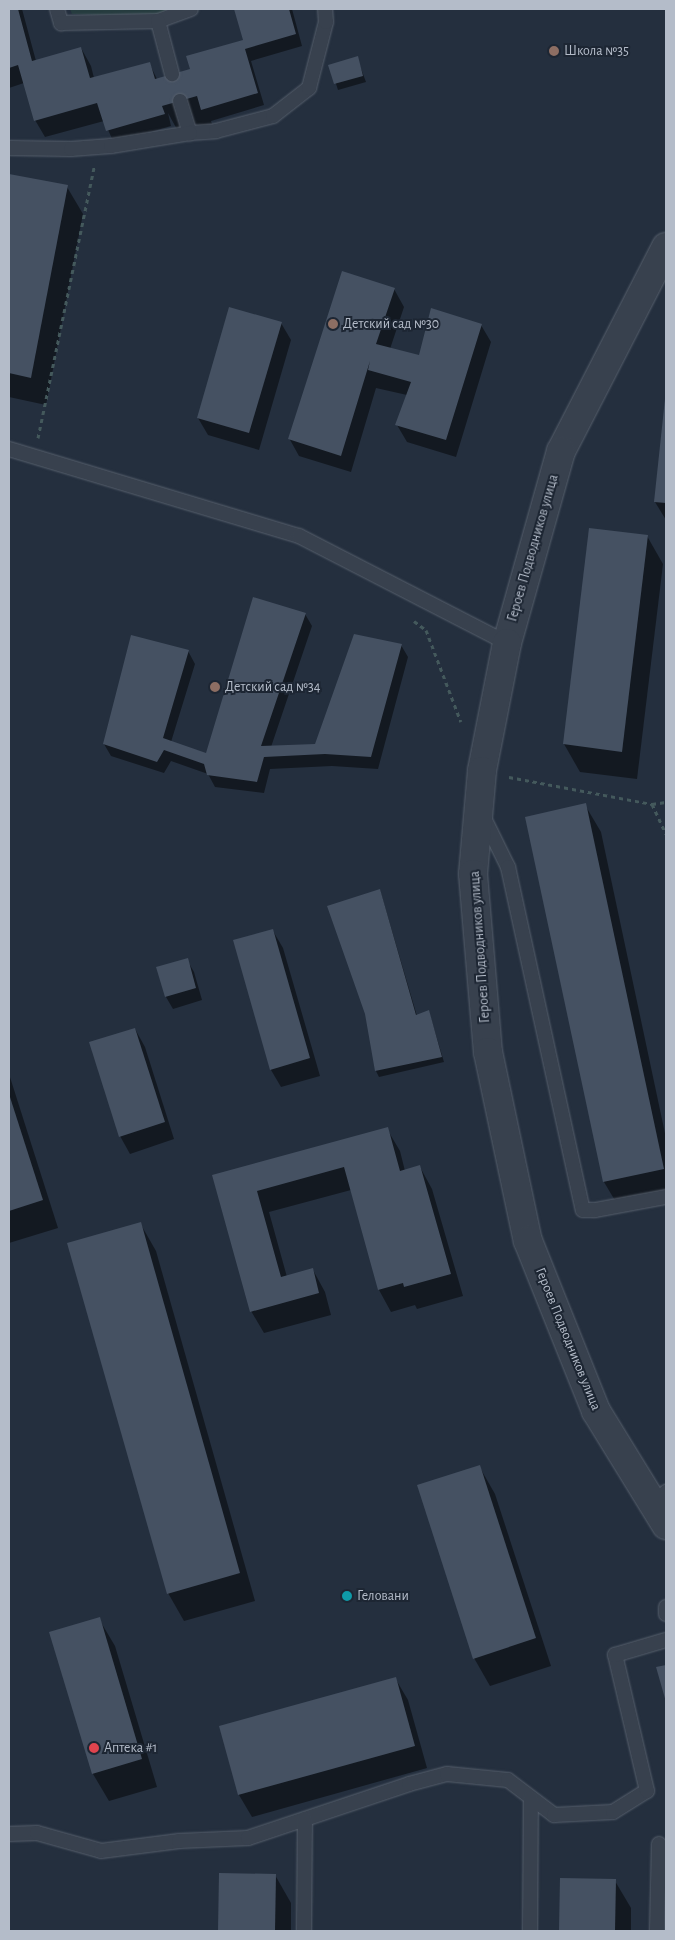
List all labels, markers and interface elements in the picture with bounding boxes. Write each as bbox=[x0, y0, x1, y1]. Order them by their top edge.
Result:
place label: Школа №35 bbox=[564, 43, 629, 59]
marker: Школа №35 bbox=[548, 45, 560, 57]
place label: Детский сад №30 bbox=[343, 316, 439, 332]
marker: Детский сад №30 bbox=[327, 318, 339, 330]
street label: Героев Подводников улица bbox=[504, 472, 562, 624]
place label: Детский сад №34 bbox=[225, 679, 320, 695]
marker: Детский сад №34 bbox=[209, 681, 221, 693]
street label: Героев Подводников улица bbox=[466, 870, 494, 1024]
street label: Героев Подводников улица bbox=[532, 1265, 604, 1413]
place label: Геловани bbox=[357, 1588, 409, 1604]
marker: Геловани bbox=[341, 1590, 353, 1602]
place label: Аптека #1 bbox=[104, 1740, 157, 1756]
marker: Аптека #1 bbox=[88, 1742, 100, 1754]

